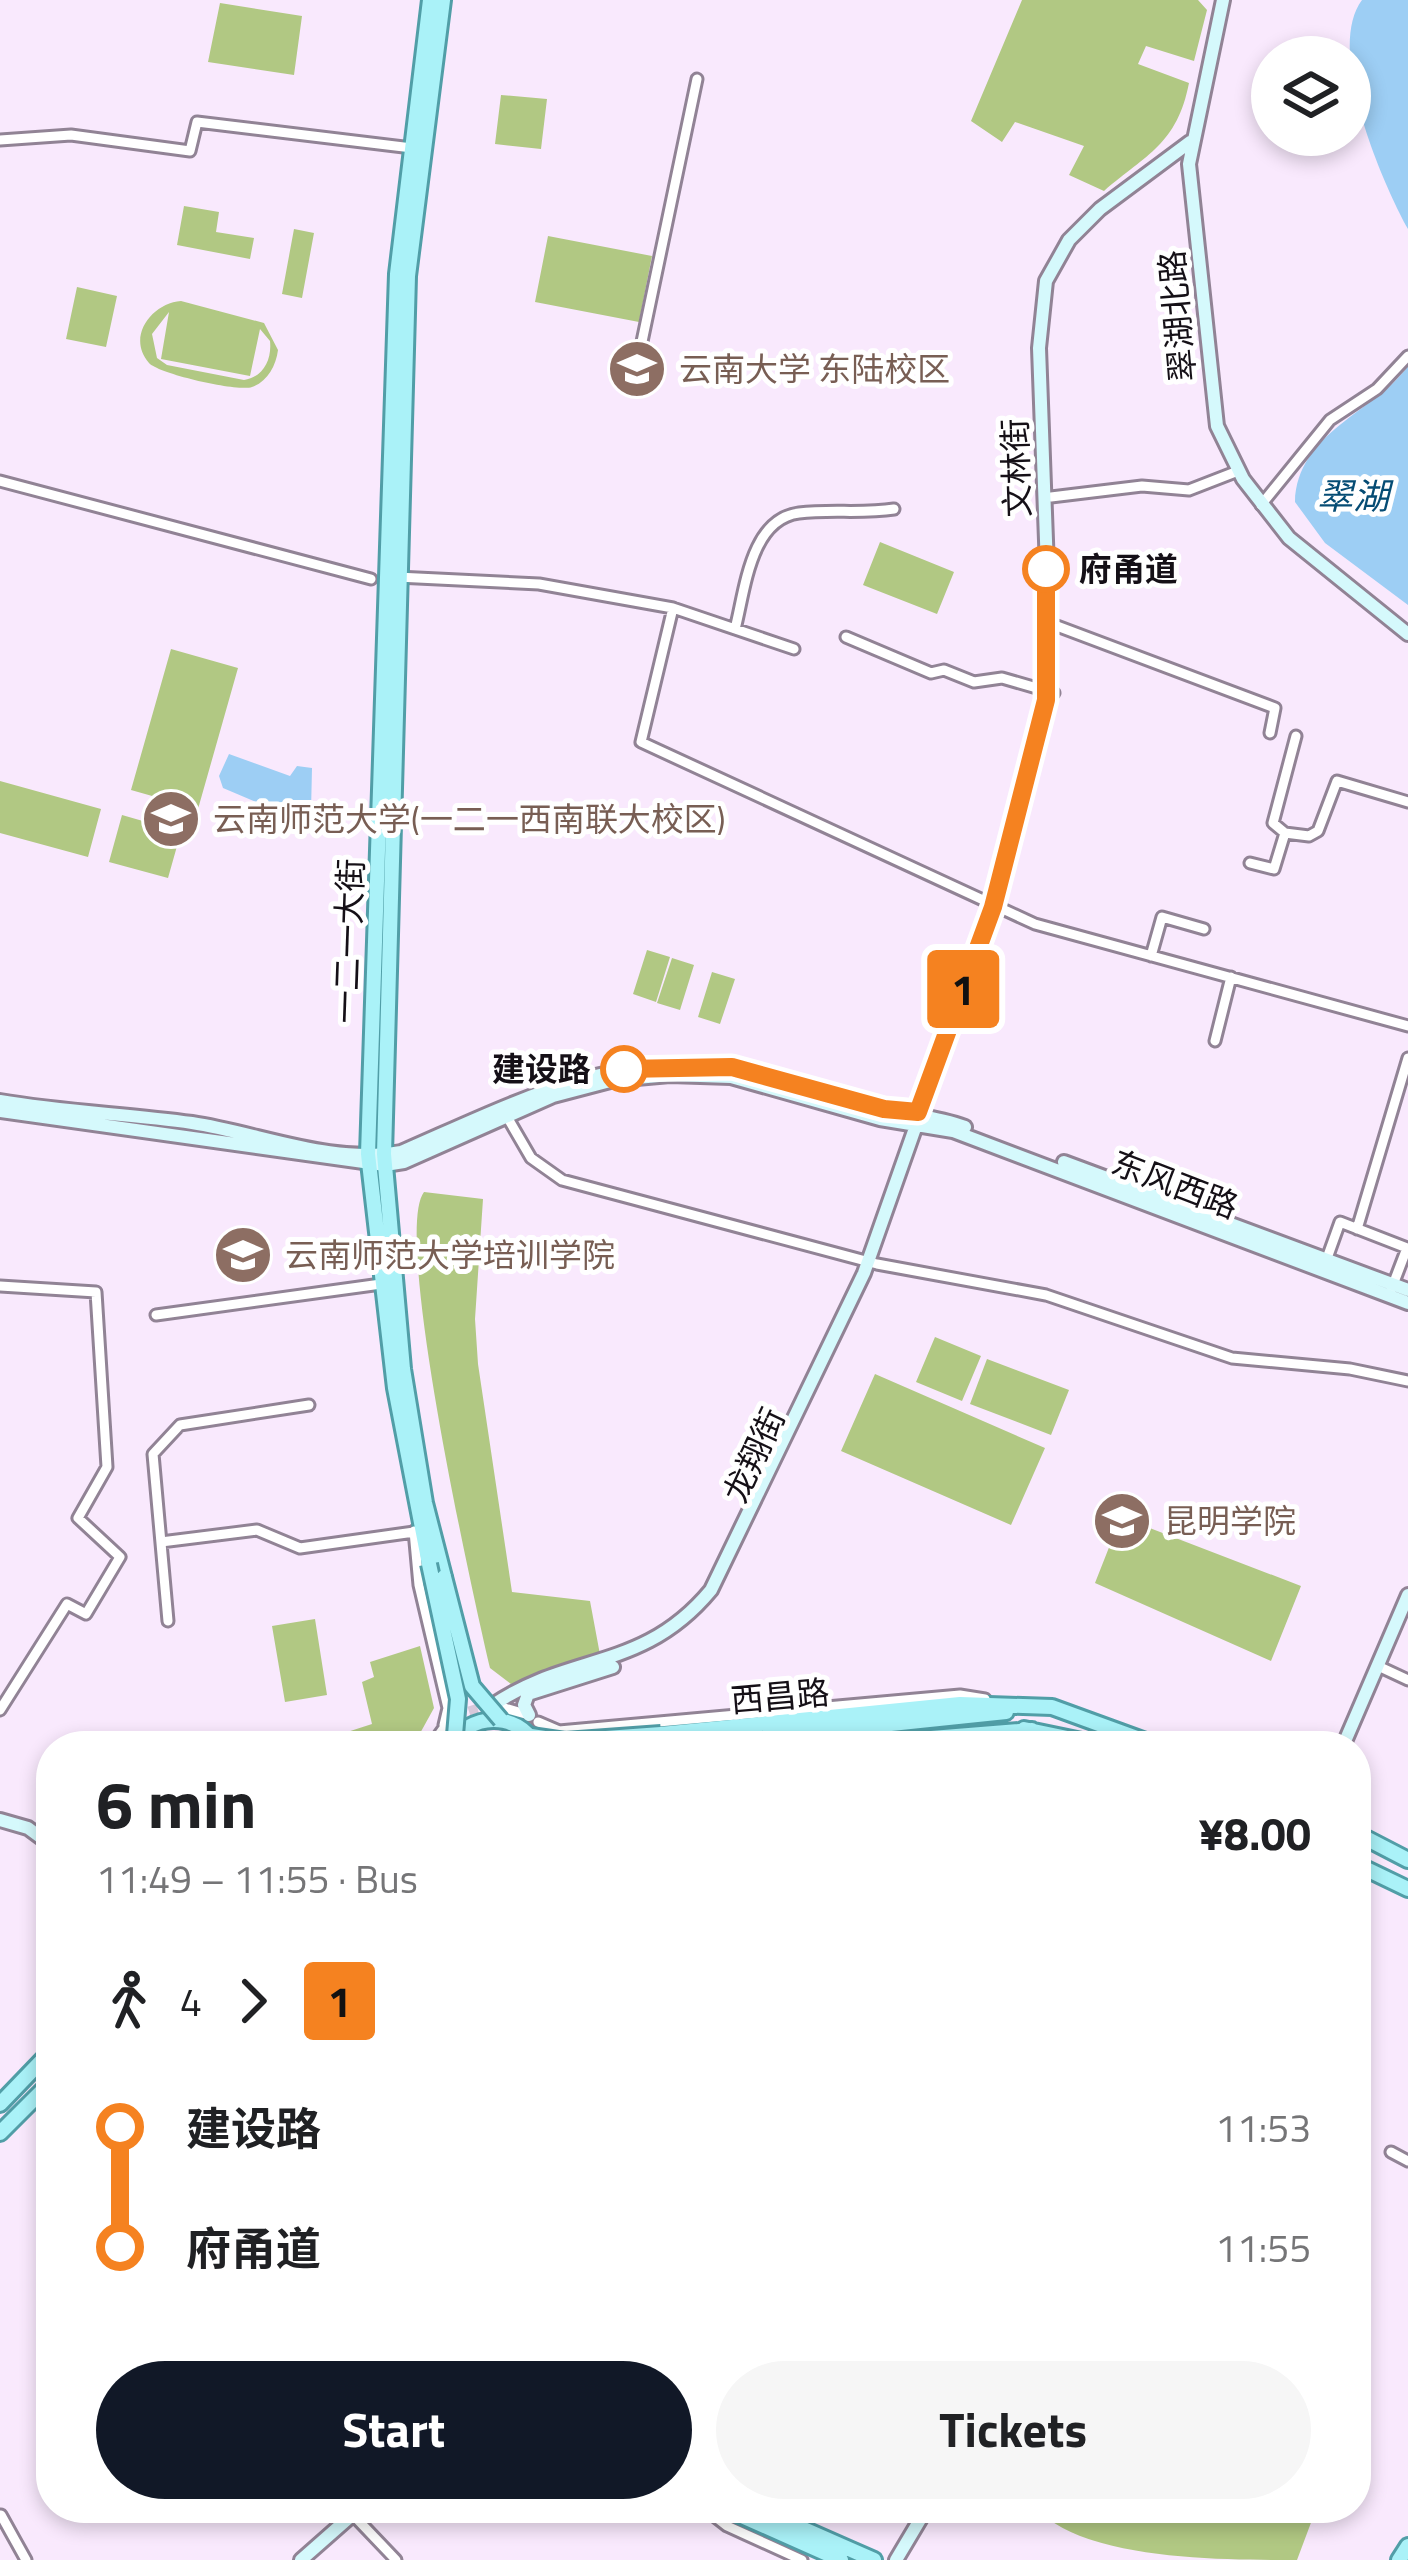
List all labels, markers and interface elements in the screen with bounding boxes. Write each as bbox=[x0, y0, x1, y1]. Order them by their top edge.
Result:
map controls bbox=[1251, 36, 1371, 156]
button: layers bbox=[1251, 36, 1371, 156]
street label: 翠湖北路 bbox=[1146, 248, 1208, 384]
school or university icon: 云南大学 东陆校区 bbox=[606, 338, 668, 400]
place label: 云南大学 东陆校区 bbox=[679, 344, 950, 394]
street label: 文林街 bbox=[989, 418, 1043, 518]
water label: 翠湖 bbox=[1317, 468, 1394, 523]
place label: 府甬道 bbox=[1079, 544, 1178, 594]
marker: 府甬道 bbox=[1024, 547, 1068, 591]
school or university icon: 云南师范大学(一二一西南联大校区) bbox=[140, 788, 202, 850]
place label: 云南师范大学(一二一西南联大校区) bbox=[213, 794, 725, 844]
street label: 一二一大街 bbox=[320, 858, 376, 1024]
line badge: 1 bbox=[924, 950, 1002, 1028]
text: 1 bbox=[951, 957, 975, 1021]
place label: 建设路 bbox=[492, 1044, 591, 1094]
marker: 建设路 bbox=[602, 1047, 646, 1091]
street label: 东风西路 bbox=[1104, 1137, 1246, 1231]
school or university icon: 云南师范大学培训学院 bbox=[212, 1224, 274, 1286]
place label: 云南师范大学培训学院 bbox=[285, 1230, 615, 1280]
street label: 龙翔街 bbox=[710, 1400, 798, 1510]
school or university icon: 昆明学院 bbox=[1091, 1490, 1153, 1552]
place label: 昆明学院 bbox=[1164, 1496, 1296, 1546]
street label: 西昌路 bbox=[729, 1667, 831, 1725]
text: 6 min bbox=[96, 1753, 256, 1854]
text: ¥8.00 bbox=[1199, 1799, 1311, 1867]
text: 11:49 – 11:55 · Bus bbox=[96, 1849, 418, 1908]
icon: walk bbox=[96, 1968, 162, 2034]
icon: forward bbox=[220, 1968, 286, 2034]
text: 1 bbox=[328, 1969, 351, 2033]
text: 4 bbox=[180, 1972, 202, 2031]
text: 建设路 bbox=[186, 2094, 321, 2162]
text: 11:53 bbox=[1215, 2098, 1311, 2157]
text: 府甬道 bbox=[186, 2214, 321, 2282]
text: 11:55 bbox=[1215, 2218, 1311, 2277]
button: Start bbox=[96, 2361, 692, 2499]
button: Tickets bbox=[716, 2361, 1311, 2499]

